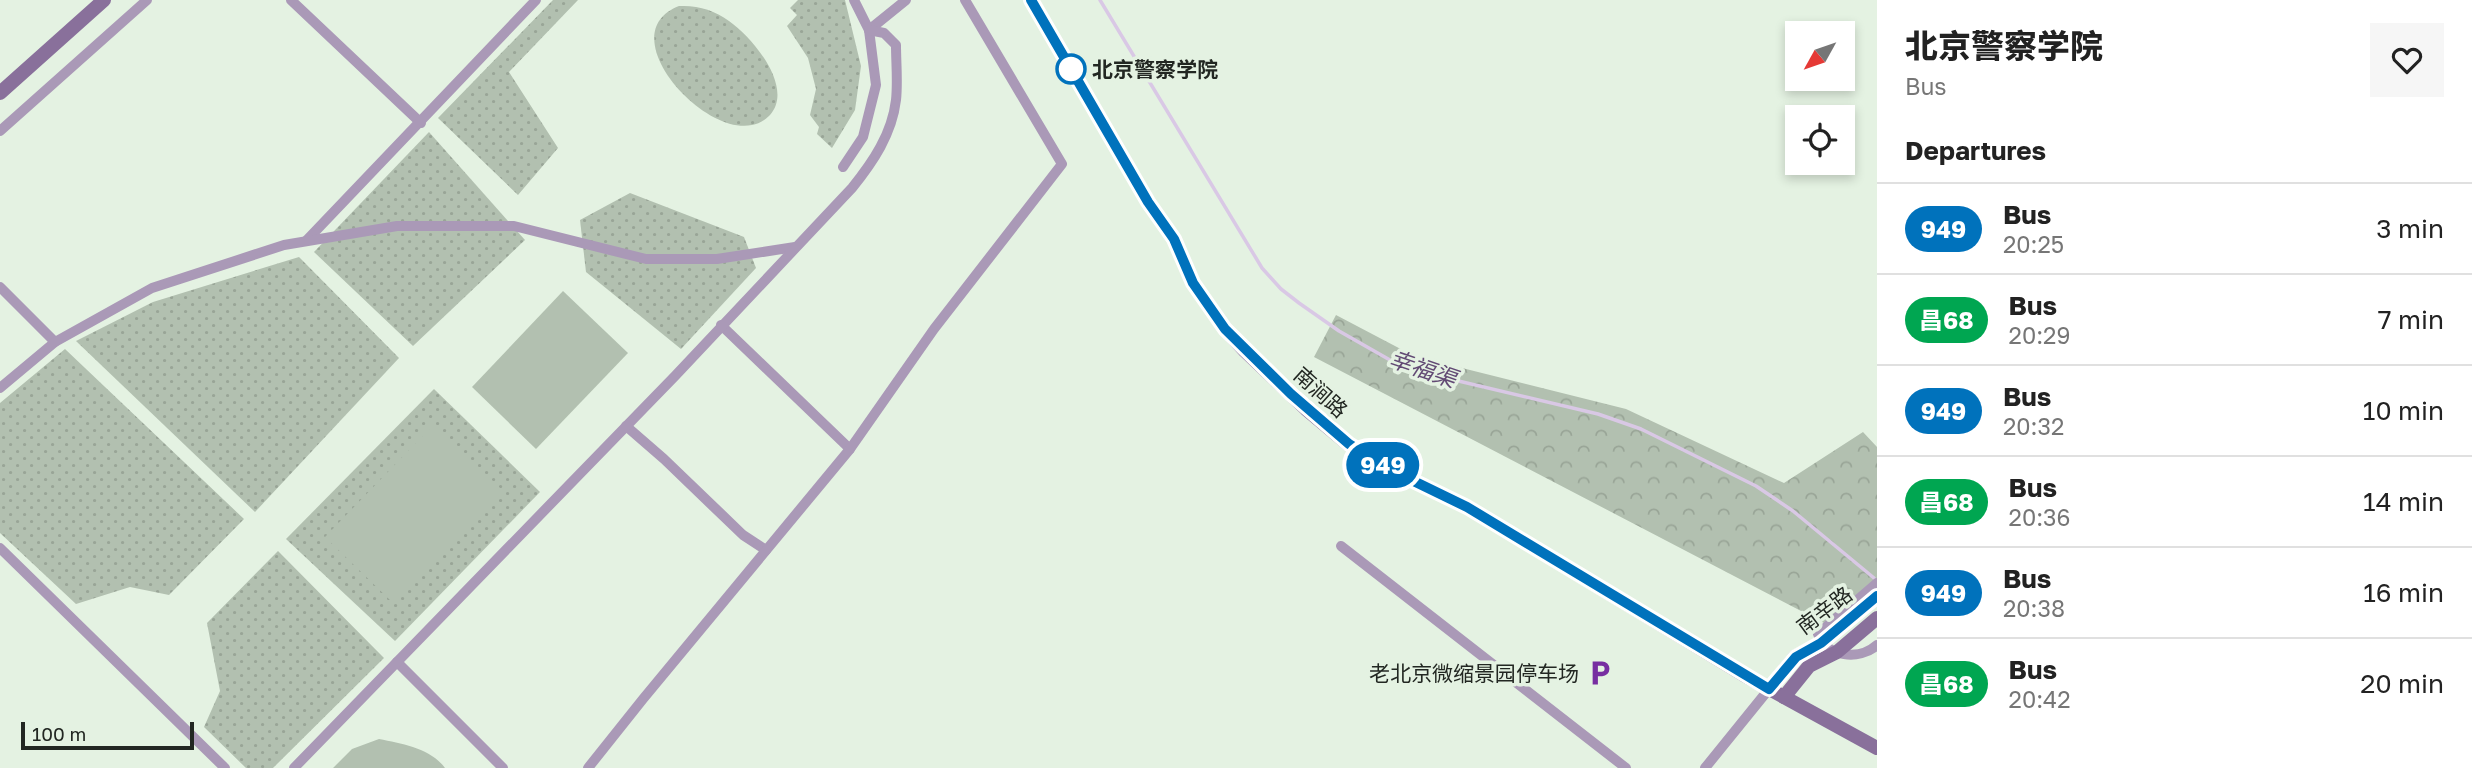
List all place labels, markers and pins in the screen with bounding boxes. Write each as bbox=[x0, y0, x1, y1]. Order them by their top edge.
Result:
marker: 北京警察学院 bbox=[1056, 54, 1086, 84]
place label: 北京警察学院 bbox=[1092, 56, 1218, 82]
parking icon: 老北京微缩景园停车场 bbox=[1585, 658, 1615, 688]
place label: 老北京微缩景园停车场 bbox=[1369, 660, 1579, 686]

